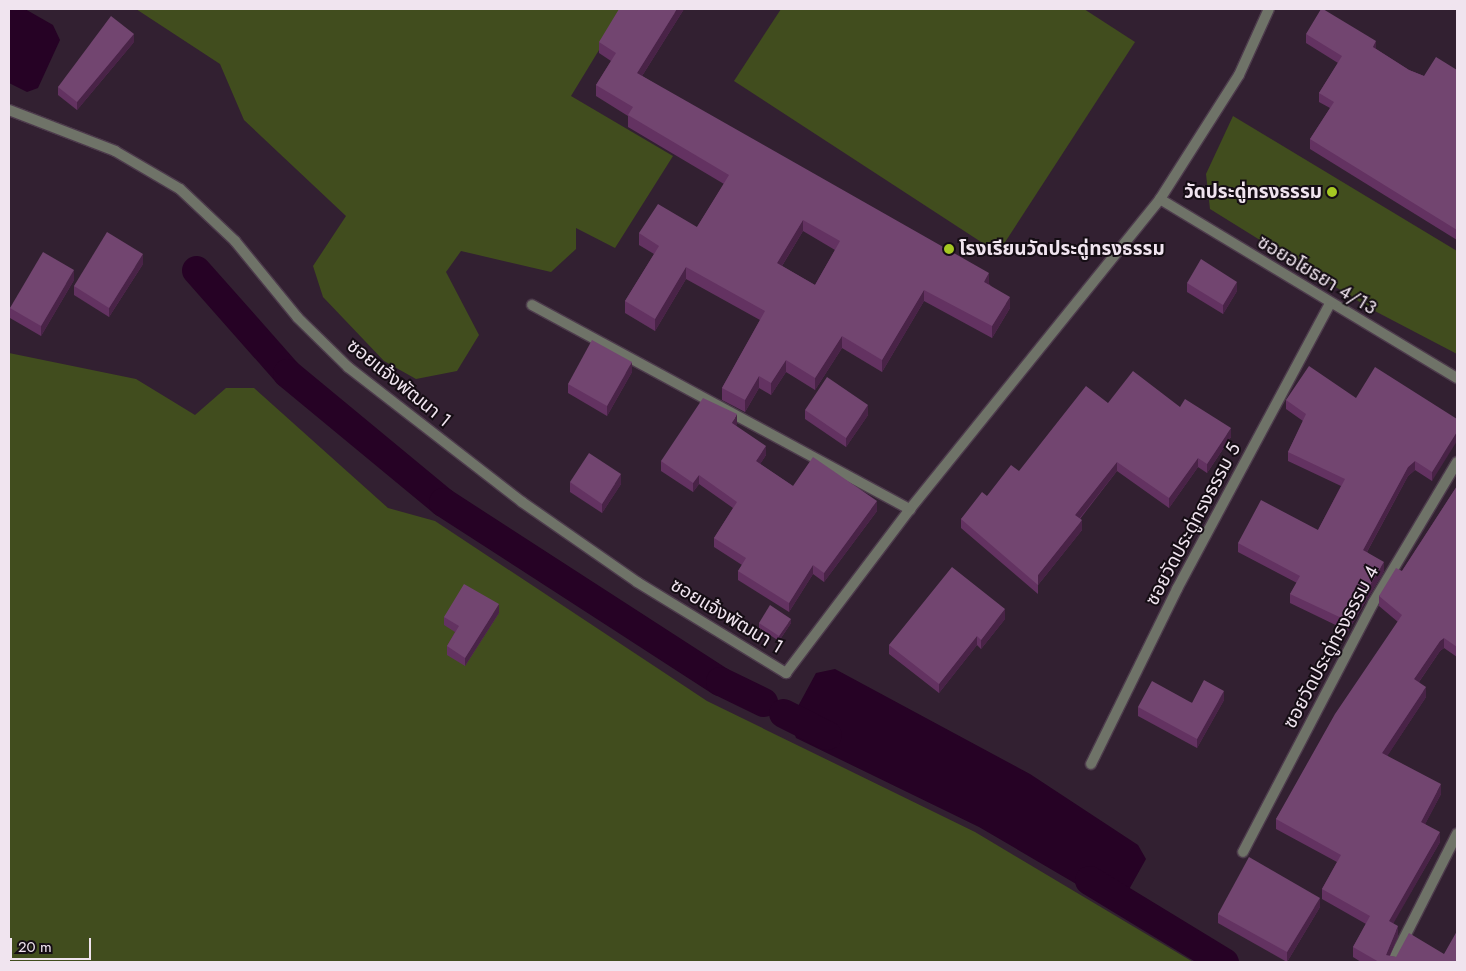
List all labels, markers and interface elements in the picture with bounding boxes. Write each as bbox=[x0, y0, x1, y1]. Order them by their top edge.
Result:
place label: วัดประดู่ทรงธรรม bbox=[1184, 181, 1322, 203]
marker: วัดประดู่ทรงธรรม bbox=[1326, 186, 1338, 198]
street label: ซอยอโยธยา 4/13 bbox=[1253, 230, 1381, 320]
place label: โรงเรียนวัดประดู่ทรงธรรม bbox=[959, 238, 1165, 260]
marker: โรงเรียนวัดประดู่ทรงธรรม bbox=[943, 243, 955, 255]
street label: ซอยแจ้งพัฒนา 1 bbox=[342, 334, 456, 432]
street label: ซอยวัดประดู่ทรงธรรม 5 bbox=[1141, 439, 1245, 609]
street label: ซอยวัดประดู่ทรงธรรม 4 bbox=[1278, 562, 1384, 732]
street label: ซอยแจ้งพัฒนา 1 bbox=[667, 573, 787, 659]
scale bar bbox=[12, 928, 94, 960]
text: 20 m bbox=[18, 936, 52, 958]

